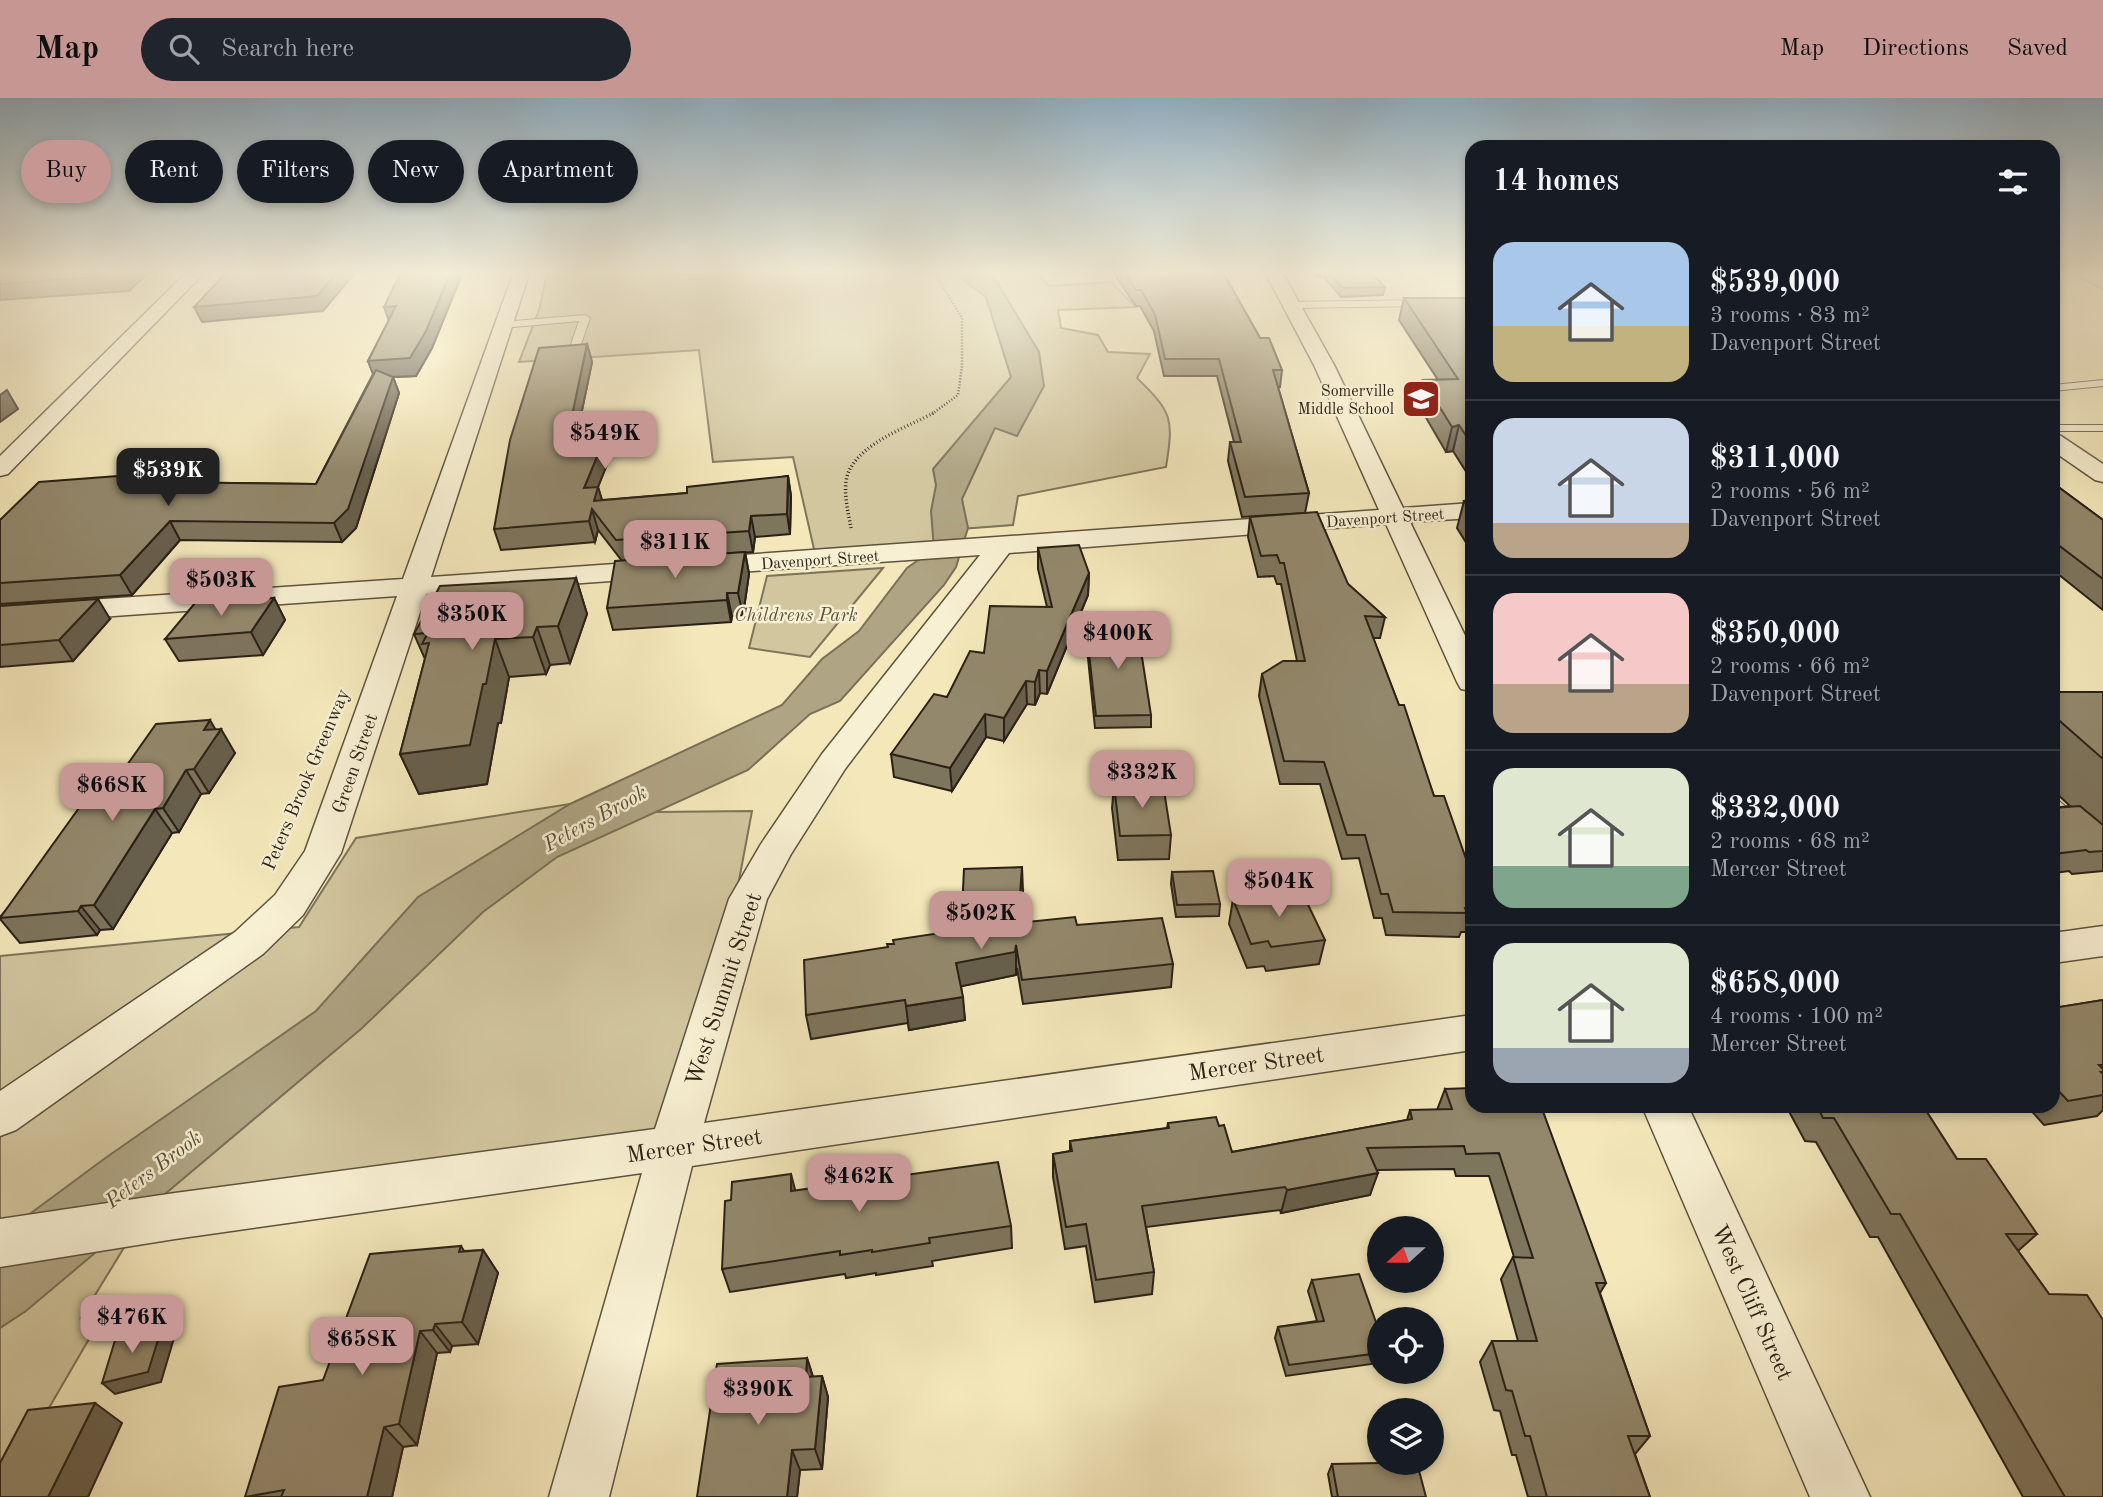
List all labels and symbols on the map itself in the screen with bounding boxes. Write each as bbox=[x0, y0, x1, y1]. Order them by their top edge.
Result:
school or university icon: Somerville Middle School bbox=[1400, 378, 1442, 420]
place label: Somerville Middle School bbox=[1298, 384, 1394, 418]
pin: $549K bbox=[556, 412, 654, 471]
pin: $539K bbox=[119, 448, 217, 508]
street label: Davenport Street bbox=[1325, 507, 1445, 531]
pin: $311K bbox=[626, 520, 724, 580]
street label: Davenport Street bbox=[760, 549, 880, 573]
pin: $503K bbox=[172, 559, 270, 618]
pin: $350K bbox=[423, 592, 521, 652]
park label: Childrens Park bbox=[734, 607, 858, 626]
pin: $400K bbox=[1069, 612, 1167, 671]
street label: Peters Brook Greenway bbox=[260, 687, 354, 873]
street label: Green Street bbox=[330, 711, 382, 816]
pin: $332K bbox=[1093, 750, 1191, 810]
pin: $668K bbox=[63, 764, 161, 823]
water label: Peters Brook bbox=[540, 782, 651, 857]
pin: $504K bbox=[1230, 860, 1328, 919]
street label: West Summit Street bbox=[682, 890, 767, 1089]
pin: $502K bbox=[932, 892, 1030, 951]
street label: Mercer Street bbox=[1187, 1044, 1326, 1085]
street label: Mercer Street bbox=[625, 1126, 764, 1167]
water label: Peters Brook bbox=[101, 1127, 206, 1214]
pin: $462K bbox=[810, 1154, 908, 1214]
north arrow bbox=[1367, 1216, 1444, 1293]
street label: West Cliff Street bbox=[1707, 1221, 1796, 1384]
pin: $476K bbox=[83, 1296, 181, 1355]
pin: $658K bbox=[313, 1318, 411, 1377]
pin: $390K bbox=[709, 1368, 807, 1427]

